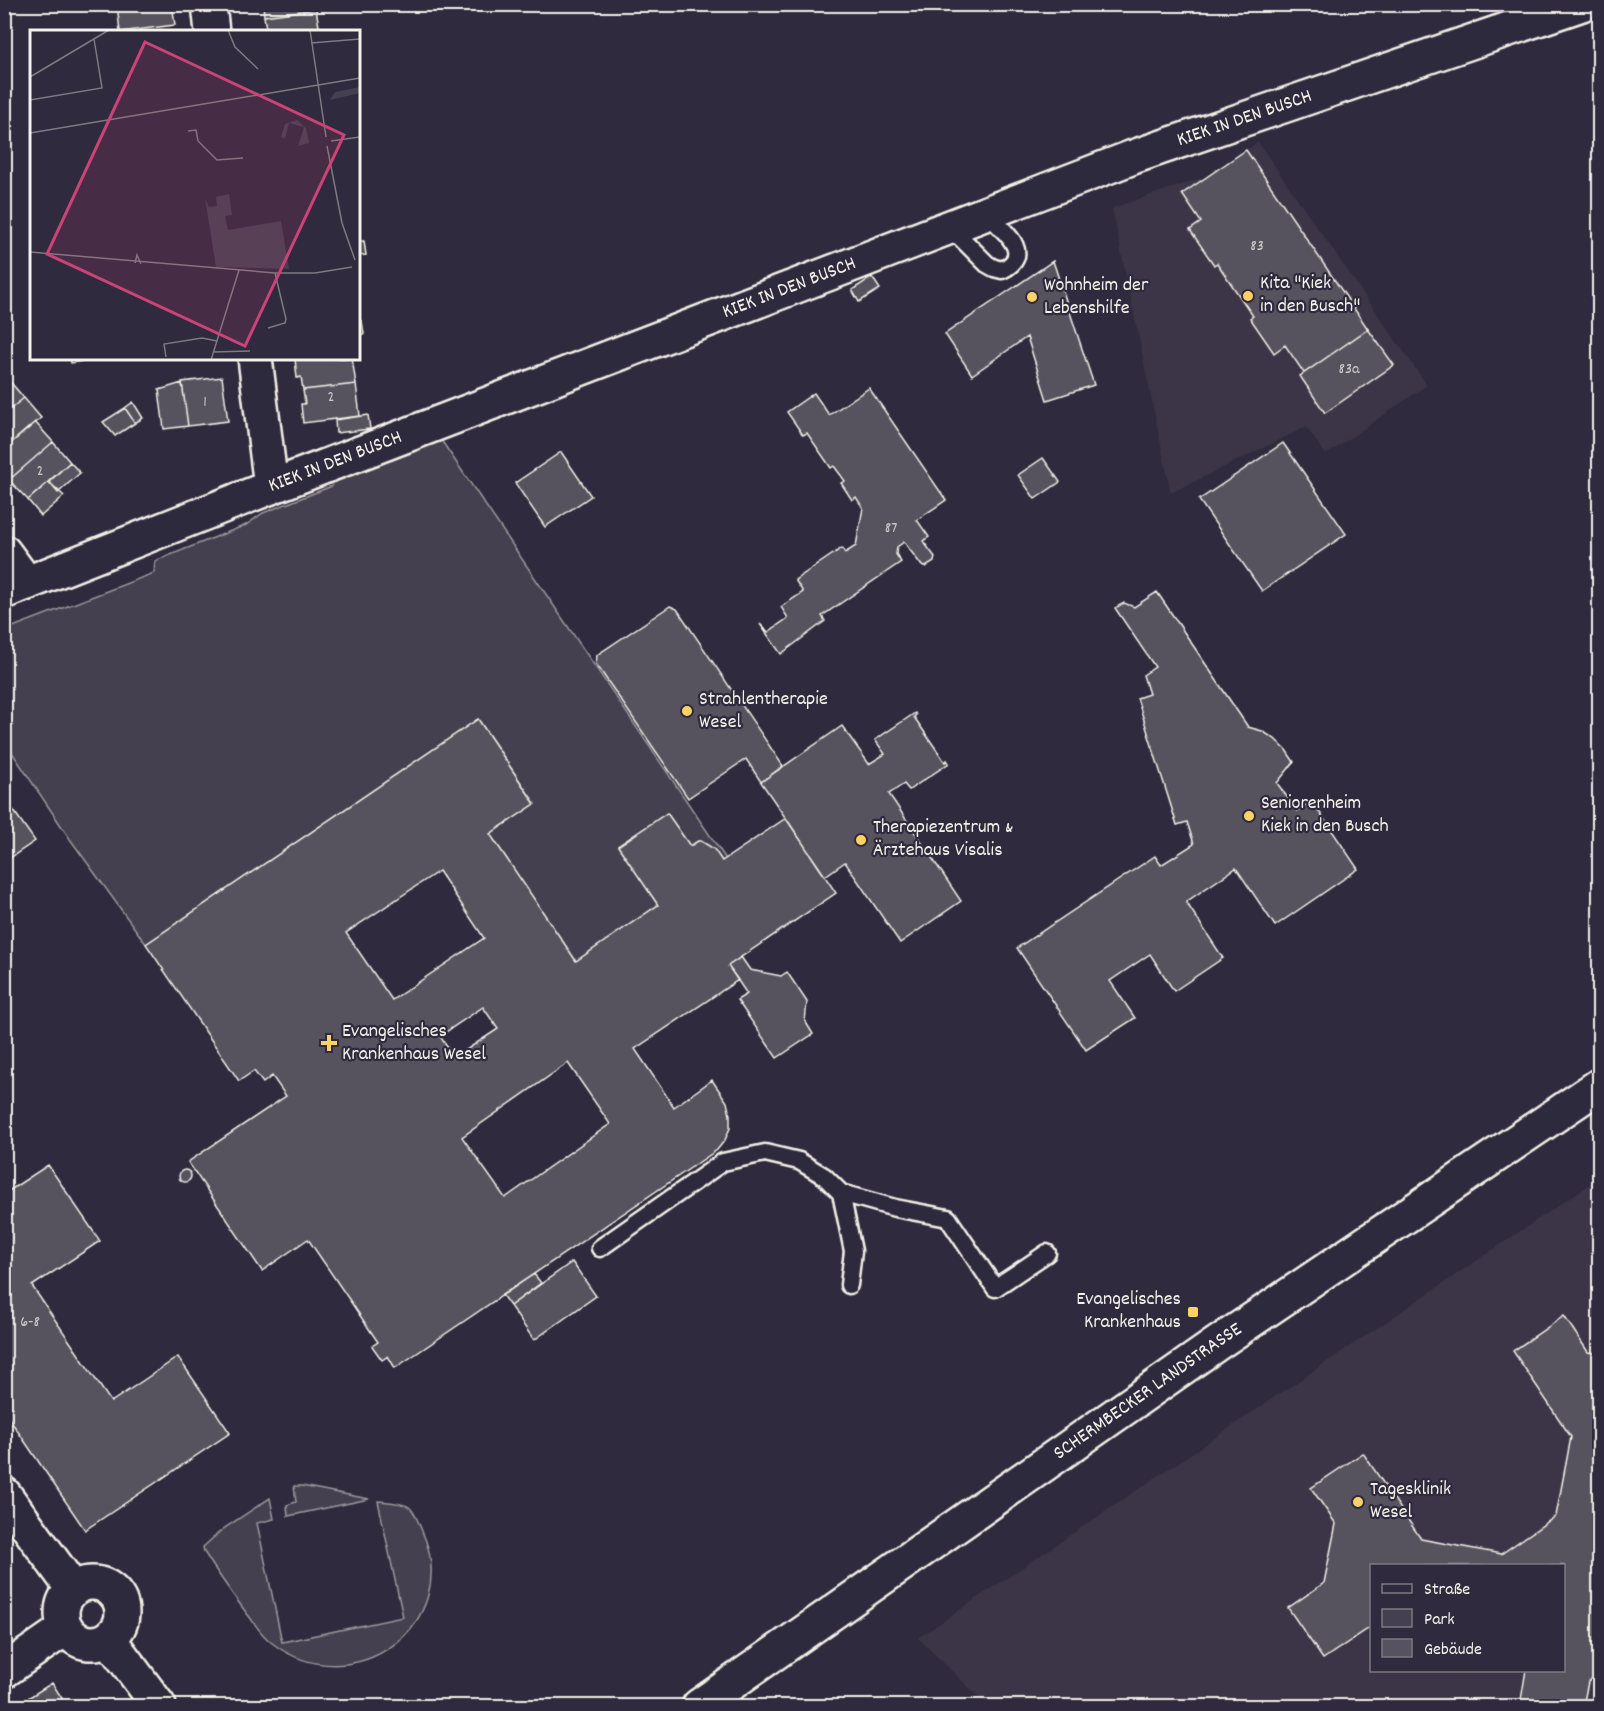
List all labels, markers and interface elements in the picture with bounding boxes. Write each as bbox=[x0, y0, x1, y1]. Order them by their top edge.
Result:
inset map bbox=[30, 30, 360, 360]
street label: KIEK IN DEN BUSCH bbox=[1173, 83, 1316, 155]
house number: 83 bbox=[1250, 235, 1264, 258]
street label: KIEK IN DEN BUSCH bbox=[719, 250, 860, 327]
place label: Kita "Kiek in den Busch" bbox=[1260, 270, 1360, 321]
place label: Wohnheim der Lebenshilfe bbox=[1044, 272, 1149, 323]
marker: Kita "Kiek in den Busch" bbox=[1241, 289, 1255, 303]
marker: Wohnheim der Lebenshilfe bbox=[1025, 290, 1039, 304]
house number: 83a bbox=[1338, 358, 1360, 381]
house number: 2 bbox=[328, 386, 335, 409]
house number: 1 bbox=[203, 391, 207, 414]
street label: KIEK IN DEN BUSCH bbox=[265, 424, 406, 501]
house number: 2 bbox=[37, 460, 44, 483]
house number: 87 bbox=[885, 517, 897, 540]
place label: Strahlentherapie Wesel bbox=[699, 686, 828, 737]
marker: Strahlentherapie Wesel bbox=[680, 704, 694, 718]
place label: Seniorenheim Kiek in den Busch bbox=[1261, 790, 1389, 841]
marker: Seniorenheim Kiek in den Busch bbox=[1242, 809, 1256, 823]
place label: Therapiezentrum & Ärztehaus Visalis bbox=[873, 814, 1014, 865]
marker: Therapiezentrum & Ärztehaus Visalis bbox=[854, 833, 868, 847]
place label: Evangelisches Krankenhaus Wesel bbox=[342, 1018, 486, 1069]
marker: Evangelisches Krankenhaus Wesel bbox=[320, 1034, 338, 1052]
place label: Evangelisches Krankenhaus bbox=[1076, 1286, 1181, 1337]
marker: Evangelisches Krankenhaus bbox=[1186, 1305, 1200, 1319]
house number: 6-8 bbox=[20, 1311, 40, 1334]
street label: SCHERMBECKER LANDSTRASSE bbox=[1048, 1316, 1248, 1468]
place label: Tagesklinik Wesel bbox=[1370, 1476, 1451, 1527]
marker: Tagesklinik Wesel bbox=[1351, 1495, 1365, 1509]
legend bbox=[1370, 1564, 1565, 1672]
text: Straße bbox=[1424, 1578, 1470, 1603]
text: Park bbox=[1424, 1608, 1455, 1633]
text: Gebäude bbox=[1424, 1638, 1482, 1663]

